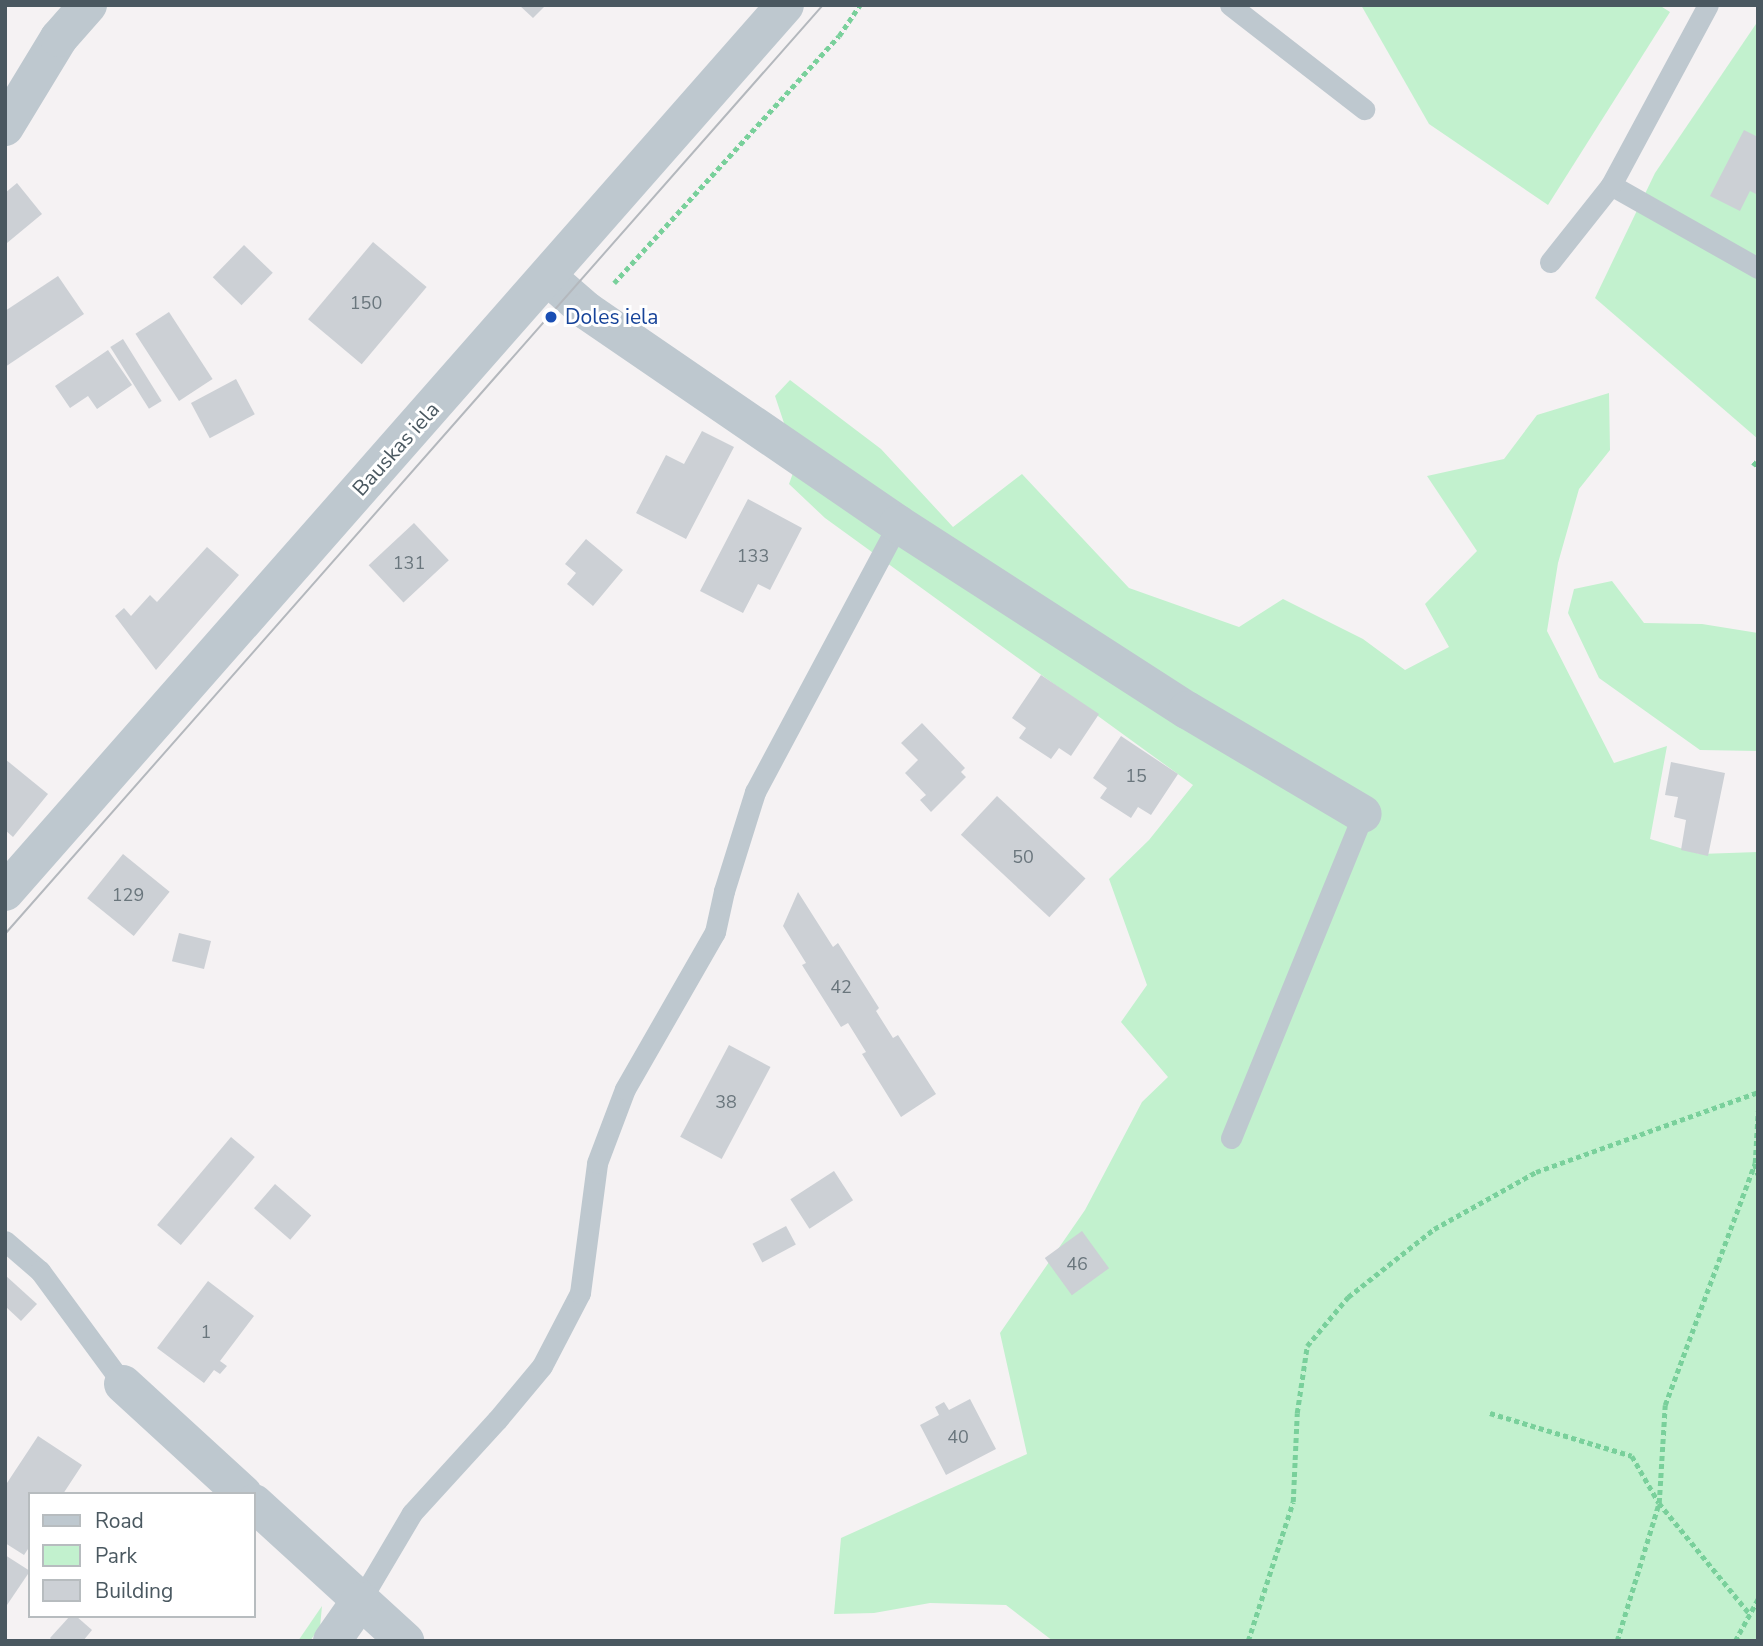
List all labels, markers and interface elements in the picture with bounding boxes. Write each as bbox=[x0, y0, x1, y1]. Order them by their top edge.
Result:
house number: 150 bbox=[350, 292, 382, 314]
place label: Doles iela bbox=[565, 304, 658, 330]
marker: Doles iela bbox=[543, 309, 559, 325]
street label: Bauskas iela bbox=[347, 397, 445, 501]
house number: 133 bbox=[737, 545, 769, 567]
house number: 131 bbox=[393, 552, 425, 574]
house number: 15 bbox=[1125, 765, 1147, 787]
house number: 50 bbox=[1012, 846, 1034, 868]
house number: 129 bbox=[112, 884, 144, 906]
house number: 42 bbox=[830, 976, 852, 998]
house number: 38 bbox=[715, 1091, 737, 1113]
house number: 46 bbox=[1066, 1253, 1088, 1275]
house number: 1 bbox=[201, 1321, 211, 1343]
house number: 40 bbox=[947, 1426, 969, 1448]
legend bbox=[28, 1492, 256, 1618]
text: Road bbox=[95, 1507, 144, 1535]
text: Park bbox=[95, 1542, 137, 1570]
text: Building bbox=[95, 1577, 173, 1605]

